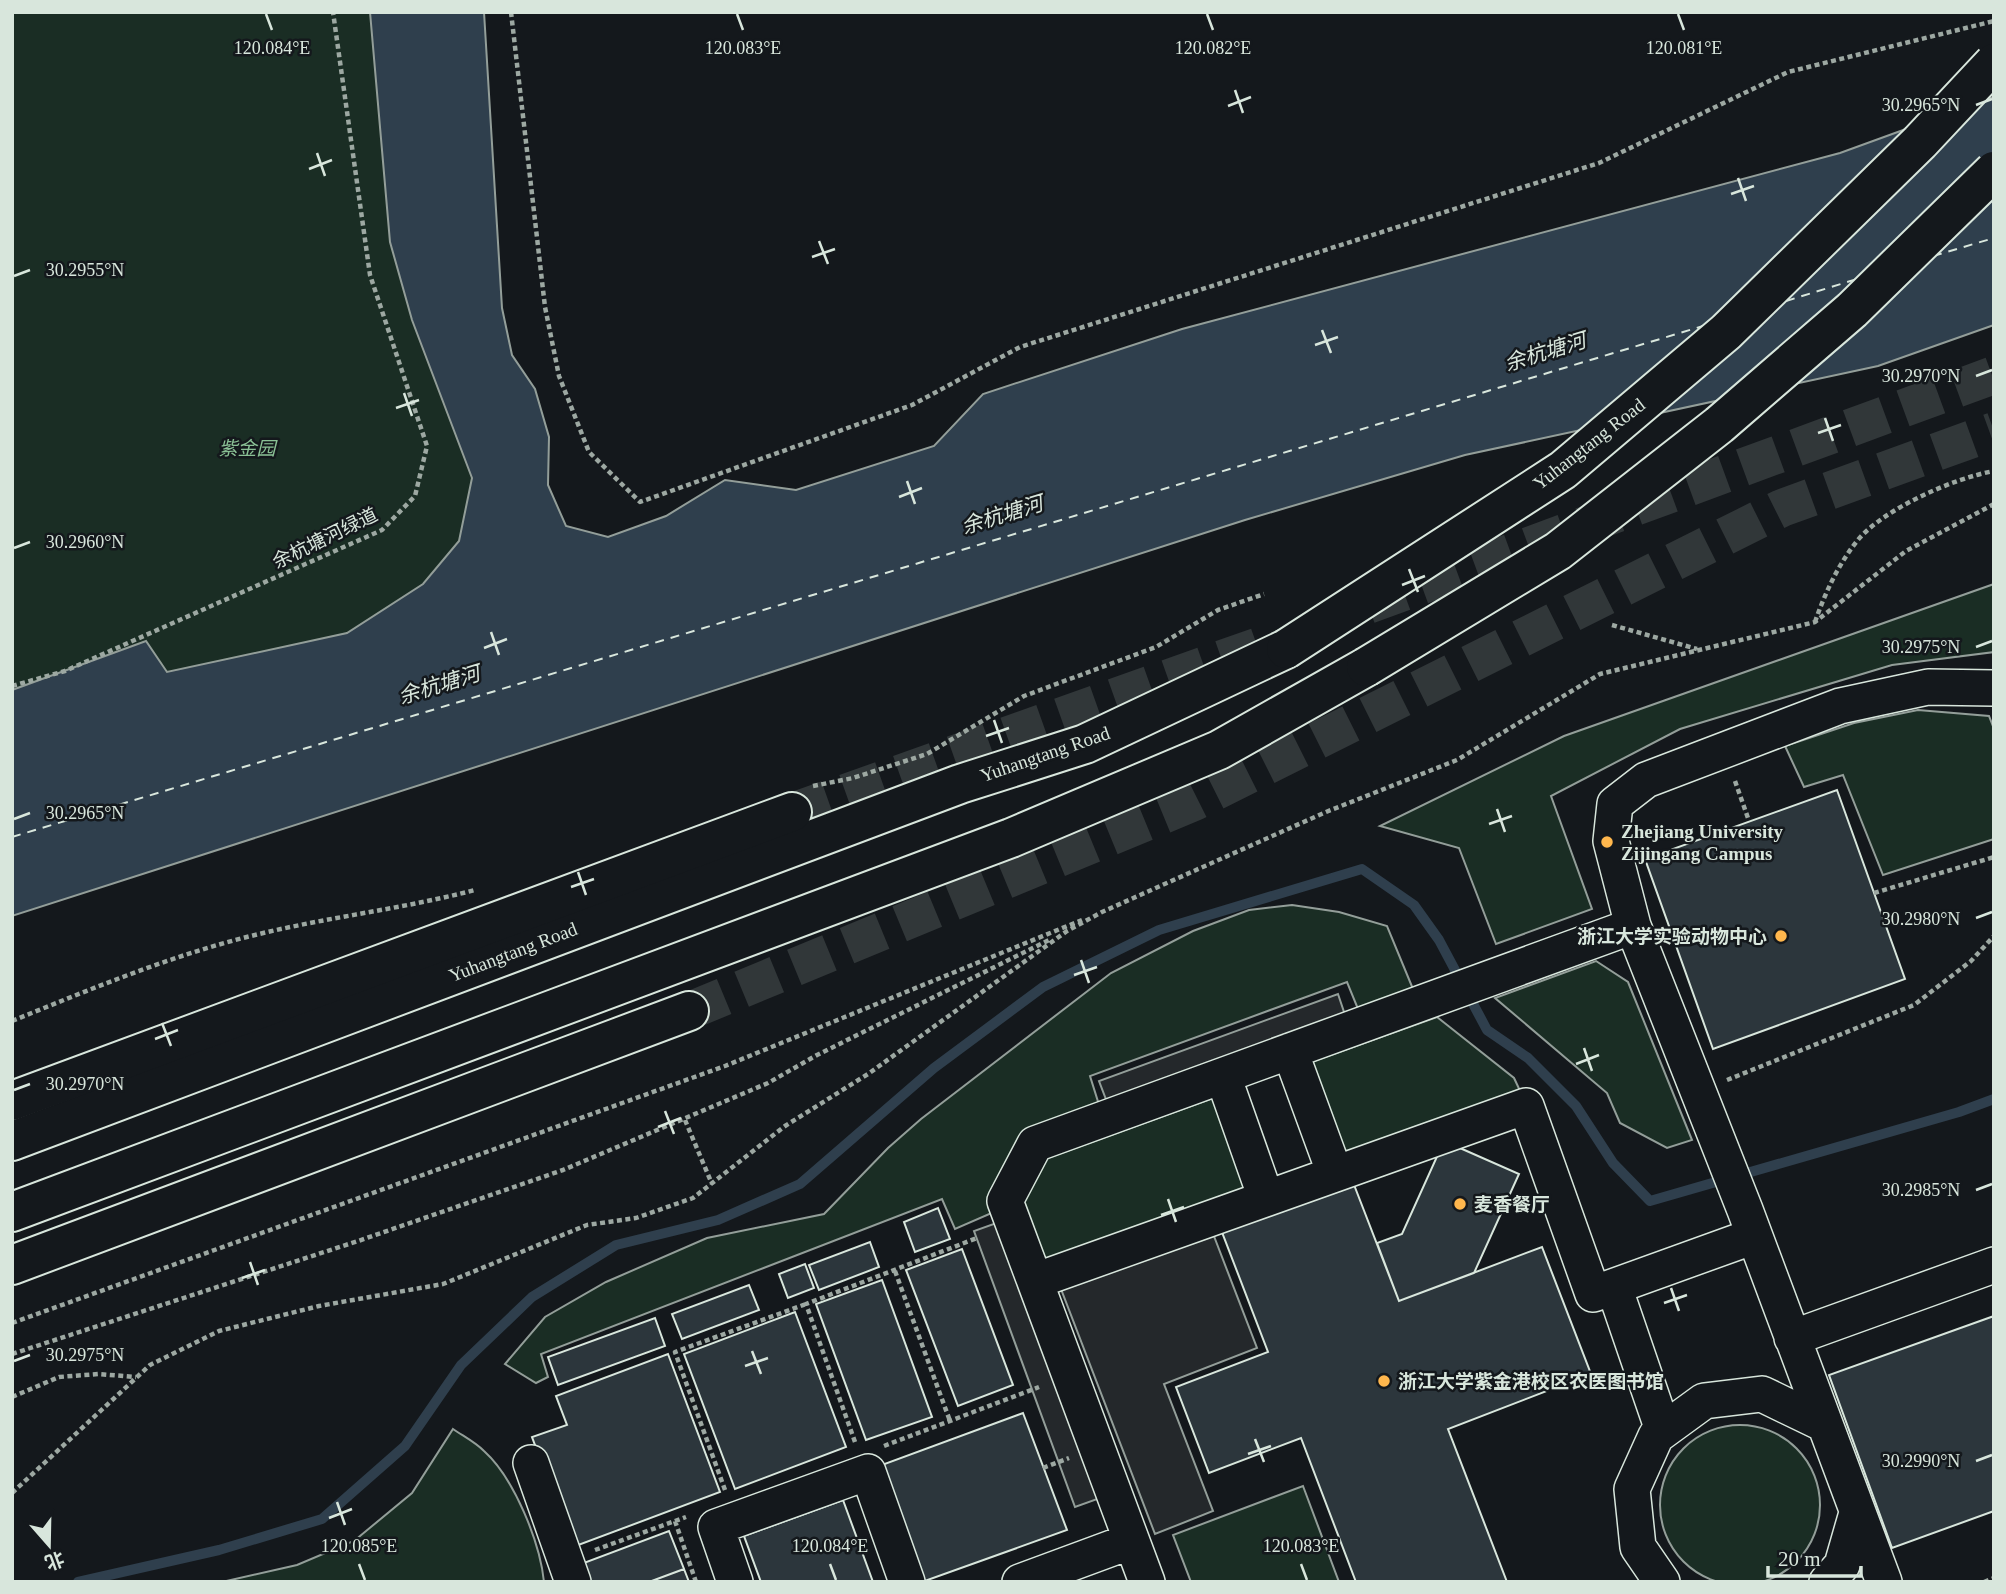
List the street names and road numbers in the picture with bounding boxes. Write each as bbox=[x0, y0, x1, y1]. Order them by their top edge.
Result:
street label: Yuhangtang Road bbox=[1529, 394, 1649, 494]
street label: 余杭塘河绿道 bbox=[269, 504, 381, 572]
street label: Yuhangtang Road bbox=[977, 722, 1113, 786]
street label: Yuhangtang Road bbox=[446, 918, 581, 986]

